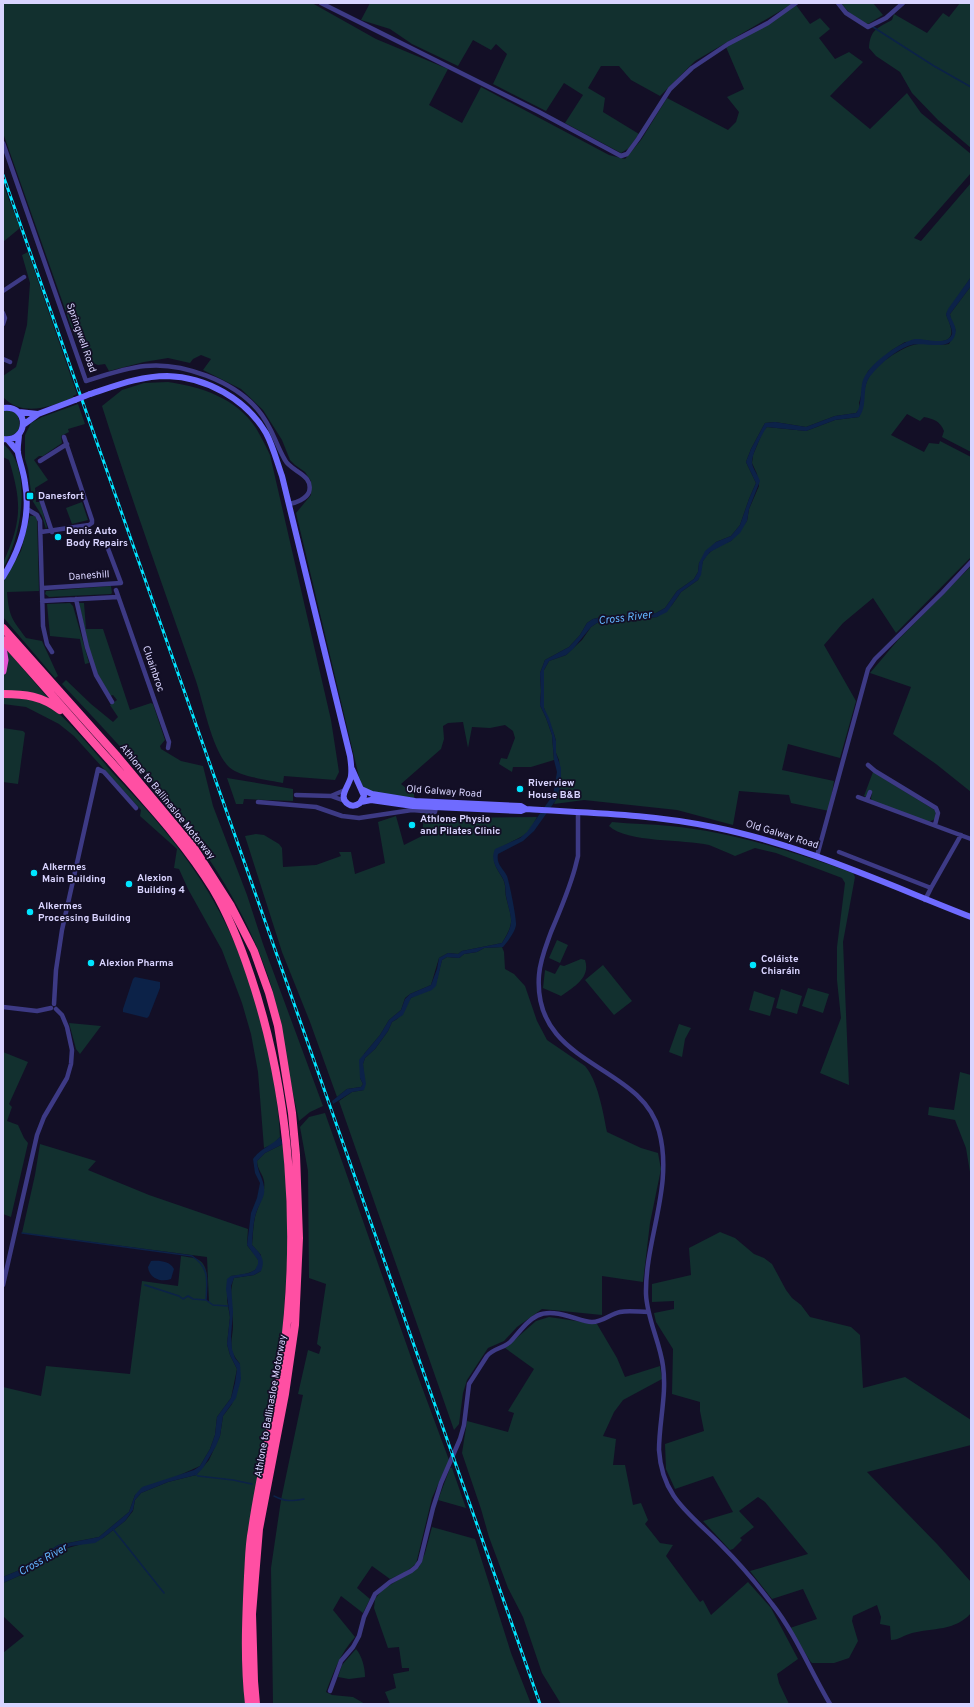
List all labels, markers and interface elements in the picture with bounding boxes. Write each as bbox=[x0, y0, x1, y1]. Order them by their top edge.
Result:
street label: Springwell Road bbox=[63, 302, 99, 374]
place label: Danesfort bbox=[38, 490, 84, 503]
marker: Danesfort bbox=[25, 491, 35, 501]
place label: Denis Auto Body Repairs bbox=[66, 525, 128, 550]
marker: Denis Auto Body Repairs bbox=[53, 532, 63, 542]
street label: Daneshill bbox=[68, 568, 110, 584]
water label: Cross River bbox=[597, 608, 653, 628]
street label: Cluainbroc bbox=[139, 644, 167, 694]
street label: Athlone to Ballinasloe Motorway bbox=[116, 742, 218, 862]
place label: Riverview House B&B bbox=[528, 777, 581, 802]
street label: Old Galway Road bbox=[406, 783, 482, 801]
marker: Riverview House B&B bbox=[515, 784, 525, 794]
place label: Athlone Physio and Pilates Clinic bbox=[420, 813, 500, 838]
street label: Old Galway Road bbox=[744, 818, 820, 852]
marker: Athlone Physio and Pilates Clinic bbox=[407, 820, 417, 830]
place label: Alkermes Main Building bbox=[42, 861, 106, 886]
marker: Alkermes Main Building bbox=[29, 868, 39, 878]
place label: Alexion Building 4 bbox=[137, 872, 185, 897]
marker: Alexion Building 4 bbox=[124, 879, 134, 889]
place label: Alkermes Processing Building bbox=[38, 900, 131, 925]
marker: Alkermes Processing Building bbox=[25, 907, 35, 917]
place label: Coláiste Chiaráin bbox=[761, 953, 800, 978]
place label: Alexion Pharma bbox=[99, 957, 173, 970]
marker: Alexion Pharma bbox=[86, 958, 96, 968]
marker: Coláiste Chiaráin bbox=[748, 960, 758, 970]
street label: Athlone to Ballinasloe Motorway bbox=[252, 1334, 290, 1478]
water label: Cross River bbox=[16, 1540, 71, 1579]

